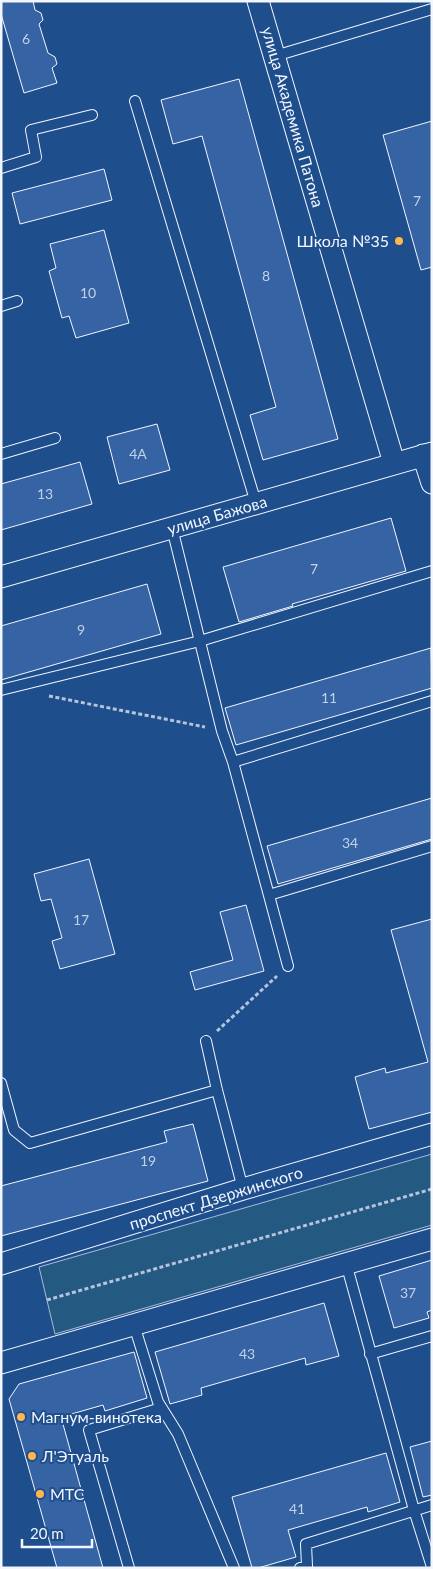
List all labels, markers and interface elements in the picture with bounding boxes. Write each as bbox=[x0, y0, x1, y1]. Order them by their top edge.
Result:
street label: улица Академика Патона bbox=[259, 24, 328, 209]
house number: 6 bbox=[22, 30, 30, 47]
house number: 7 bbox=[413, 192, 421, 209]
place label: Школа №35 bbox=[297, 231, 389, 250]
marker: Школа №35 bbox=[393, 235, 405, 247]
house number: 8 bbox=[262, 267, 270, 284]
house number: 10 bbox=[80, 284, 96, 301]
house number: 4А bbox=[129, 445, 147, 462]
house number: 13 bbox=[37, 485, 53, 502]
street label: улица Бажова bbox=[165, 491, 269, 538]
house number: 7 bbox=[310, 560, 318, 577]
house number: 9 bbox=[77, 621, 85, 638]
house number: 11 bbox=[321, 689, 337, 706]
house number: 34 bbox=[342, 834, 358, 851]
house number: 17 bbox=[73, 911, 89, 928]
house number: 19 bbox=[140, 1152, 156, 1169]
street label: проспект Дзержинского bbox=[127, 1162, 305, 1233]
house number: 37 bbox=[400, 1284, 416, 1301]
house number: 43 bbox=[239, 1345, 255, 1362]
place label: Магнум-винотека bbox=[31, 1407, 162, 1426]
marker: Магнум-винотека bbox=[15, 1411, 27, 1423]
place label: Л'Этуаль bbox=[41, 1446, 109, 1465]
marker: Л'Этуаль bbox=[26, 1450, 38, 1462]
place label: МТС bbox=[50, 1484, 85, 1503]
marker: МТС bbox=[34, 1488, 46, 1500]
house number: 41 bbox=[289, 1500, 305, 1517]
scale bar bbox=[22, 1516, 92, 1548]
text: 20 m bbox=[30, 1524, 64, 1542]

